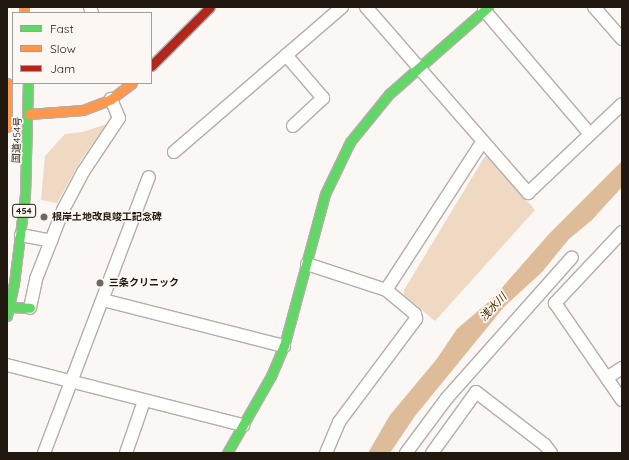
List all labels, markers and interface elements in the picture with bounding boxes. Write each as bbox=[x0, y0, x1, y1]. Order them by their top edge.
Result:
legend bbox=[12, 12, 152, 84]
text: Fast bbox=[50, 21, 74, 36]
text: Slow bbox=[50, 41, 76, 56]
text: Jam bbox=[50, 61, 75, 76]
street label: 国道454号 bbox=[10, 117, 24, 163]
road number: 454 bbox=[12, 204, 36, 218]
place label: 根岸土地改良竣工記念碑 bbox=[52, 211, 162, 223]
marker: 根岸土地改良竣工記念碑 bbox=[39, 212, 49, 222]
marker: 三条クリニック bbox=[94, 277, 106, 289]
place label: 三条クリニック bbox=[109, 277, 179, 289]
water label: 浅水川 bbox=[477, 291, 509, 323]

